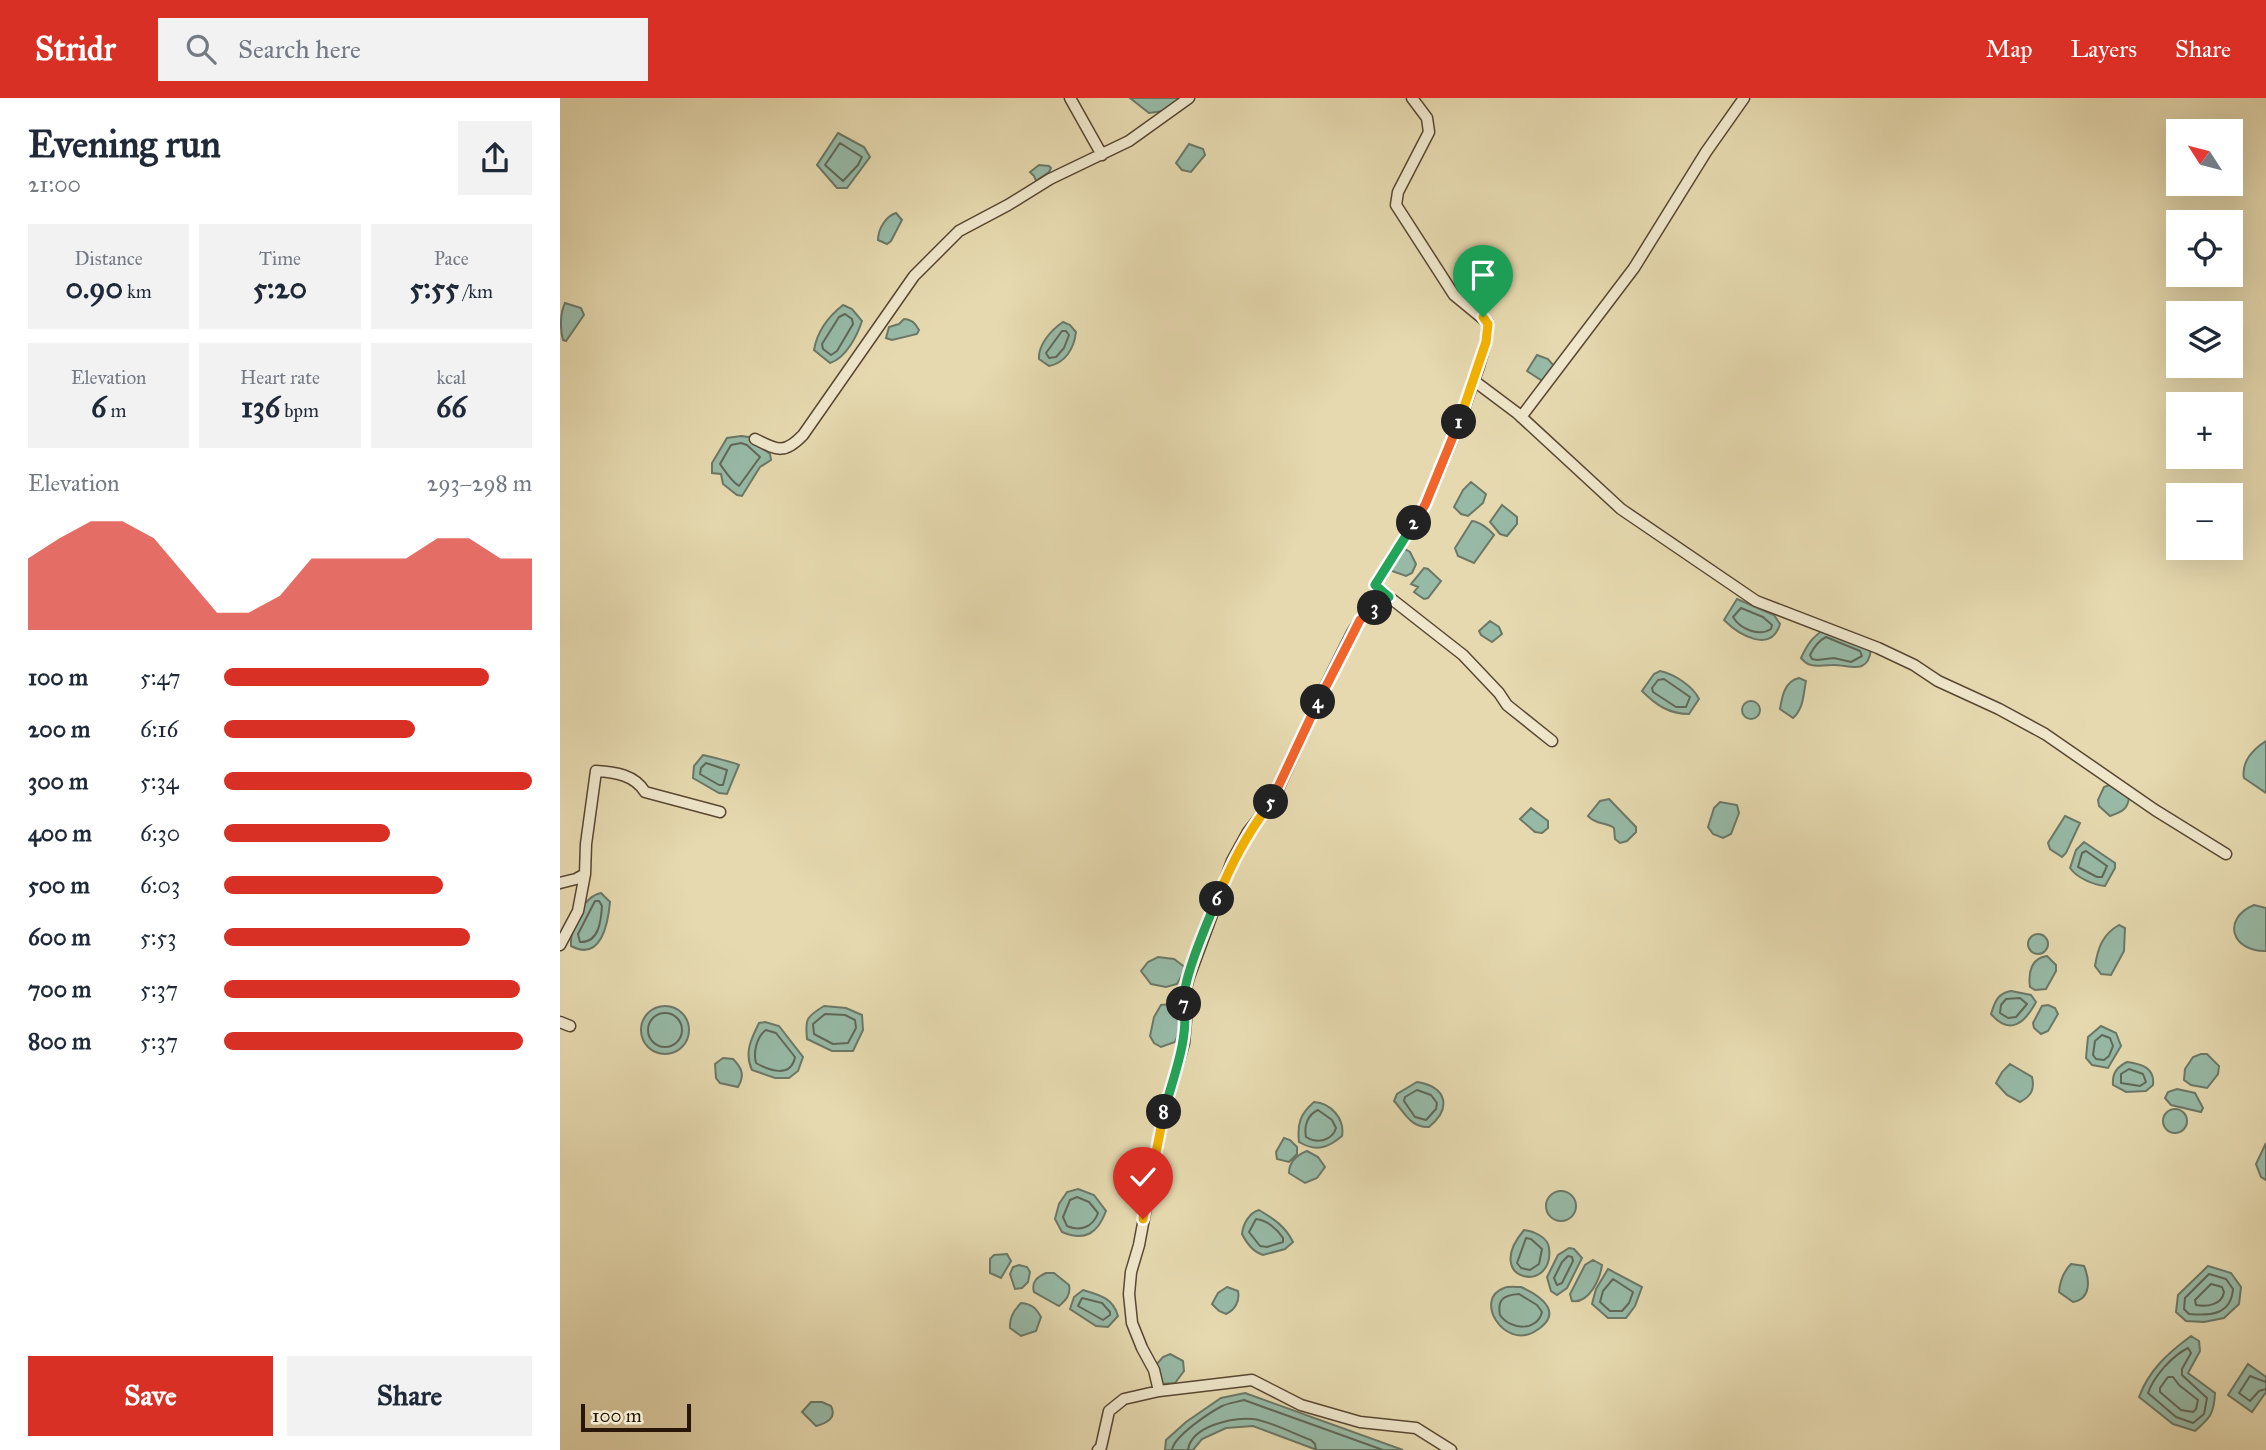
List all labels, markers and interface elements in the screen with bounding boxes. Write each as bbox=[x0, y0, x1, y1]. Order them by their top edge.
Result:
search box bbox=[158, 18, 648, 81]
text: Stridr bbox=[35, 29, 116, 69]
icon: search bbox=[182, 30, 220, 68]
text: Search here bbox=[238, 33, 361, 65]
text: Map bbox=[1986, 34, 2033, 64]
text: Layers bbox=[2071, 34, 2137, 64]
text: Share bbox=[2175, 34, 2231, 64]
north arrow bbox=[2166, 119, 2244, 196]
map controls bbox=[2166, 119, 2243, 560]
text: Evening run bbox=[28, 121, 221, 167]
button: share bbox=[458, 121, 532, 195]
text: 21:00 bbox=[28, 170, 81, 198]
button: locate bbox=[2166, 210, 2243, 287]
pin bbox=[1453, 245, 1513, 317]
text: Distance bbox=[75, 247, 143, 270]
text: Time bbox=[259, 247, 301, 270]
text: Pace bbox=[434, 247, 469, 270]
icon: arrive bbox=[1464, 256, 1502, 294]
text: 0.90 bbox=[66, 270, 123, 306]
text: 5:20 bbox=[253, 270, 307, 306]
text: 5:55 bbox=[410, 270, 459, 306]
text: km bbox=[123, 280, 152, 303]
text: /km bbox=[459, 280, 493, 303]
button: layers bbox=[2166, 301, 2243, 378]
text: Elevation bbox=[71, 366, 146, 389]
text: Heart rate bbox=[240, 366, 320, 389]
text: kcal bbox=[436, 366, 466, 389]
text: 6 bbox=[91, 389, 106, 425]
text: 136 bbox=[241, 389, 280, 425]
text: 66 bbox=[436, 389, 467, 425]
button: + bbox=[2166, 392, 2243, 469]
text: m bbox=[106, 399, 126, 422]
text: bpm bbox=[280, 399, 319, 422]
pin: 1 bbox=[1441, 404, 1476, 440]
text: 1 bbox=[1455, 410, 1462, 433]
text: Elevation bbox=[28, 469, 119, 497]
text: 293–298 m bbox=[427, 469, 532, 497]
button: − bbox=[2166, 483, 2243, 560]
pin: 2 bbox=[1396, 506, 1432, 540]
text: 2 bbox=[1409, 511, 1418, 534]
pin: 3 bbox=[1358, 590, 1392, 626]
text: 3 bbox=[1371, 596, 1378, 619]
text: 100 m bbox=[28, 663, 88, 691]
text: 5:47 bbox=[140, 663, 181, 691]
pin: 4 bbox=[1300, 684, 1336, 720]
text: 4 bbox=[1312, 690, 1323, 713]
text: 200 m bbox=[28, 715, 90, 743]
text: 6:16 bbox=[140, 715, 178, 743]
text: 300 m bbox=[28, 767, 88, 795]
text: 5:34 bbox=[140, 767, 179, 795]
pin: 5 bbox=[1254, 784, 1288, 820]
text: 5 bbox=[1266, 790, 1275, 813]
text: 400 m bbox=[28, 819, 92, 847]
text: 6:30 bbox=[140, 819, 180, 847]
text: 500 m bbox=[28, 871, 90, 899]
text: 6:03 bbox=[140, 871, 180, 899]
pin: 6 bbox=[1200, 882, 1234, 916]
text: 6 bbox=[1212, 887, 1221, 910]
text: 600 m bbox=[28, 923, 91, 951]
text: 5:53 bbox=[140, 923, 176, 951]
text: 700 m bbox=[28, 975, 91, 1003]
text: 5:37 bbox=[140, 975, 178, 1003]
pin: 7 bbox=[1166, 986, 1202, 1021]
text: 7 bbox=[1178, 992, 1189, 1015]
text: 800 m bbox=[28, 1027, 91, 1055]
text: 5:37 bbox=[140, 1027, 178, 1055]
pin: 8 bbox=[1146, 1094, 1182, 1130]
text: 8 bbox=[1158, 1100, 1169, 1123]
pin bbox=[1113, 1147, 1173, 1219]
icon: check bbox=[1124, 1158, 1162, 1196]
button: Save bbox=[28, 1356, 273, 1436]
button: Share bbox=[287, 1356, 532, 1436]
scale bar bbox=[581, 1401, 691, 1433]
text: 100 m bbox=[592, 1404, 642, 1427]

